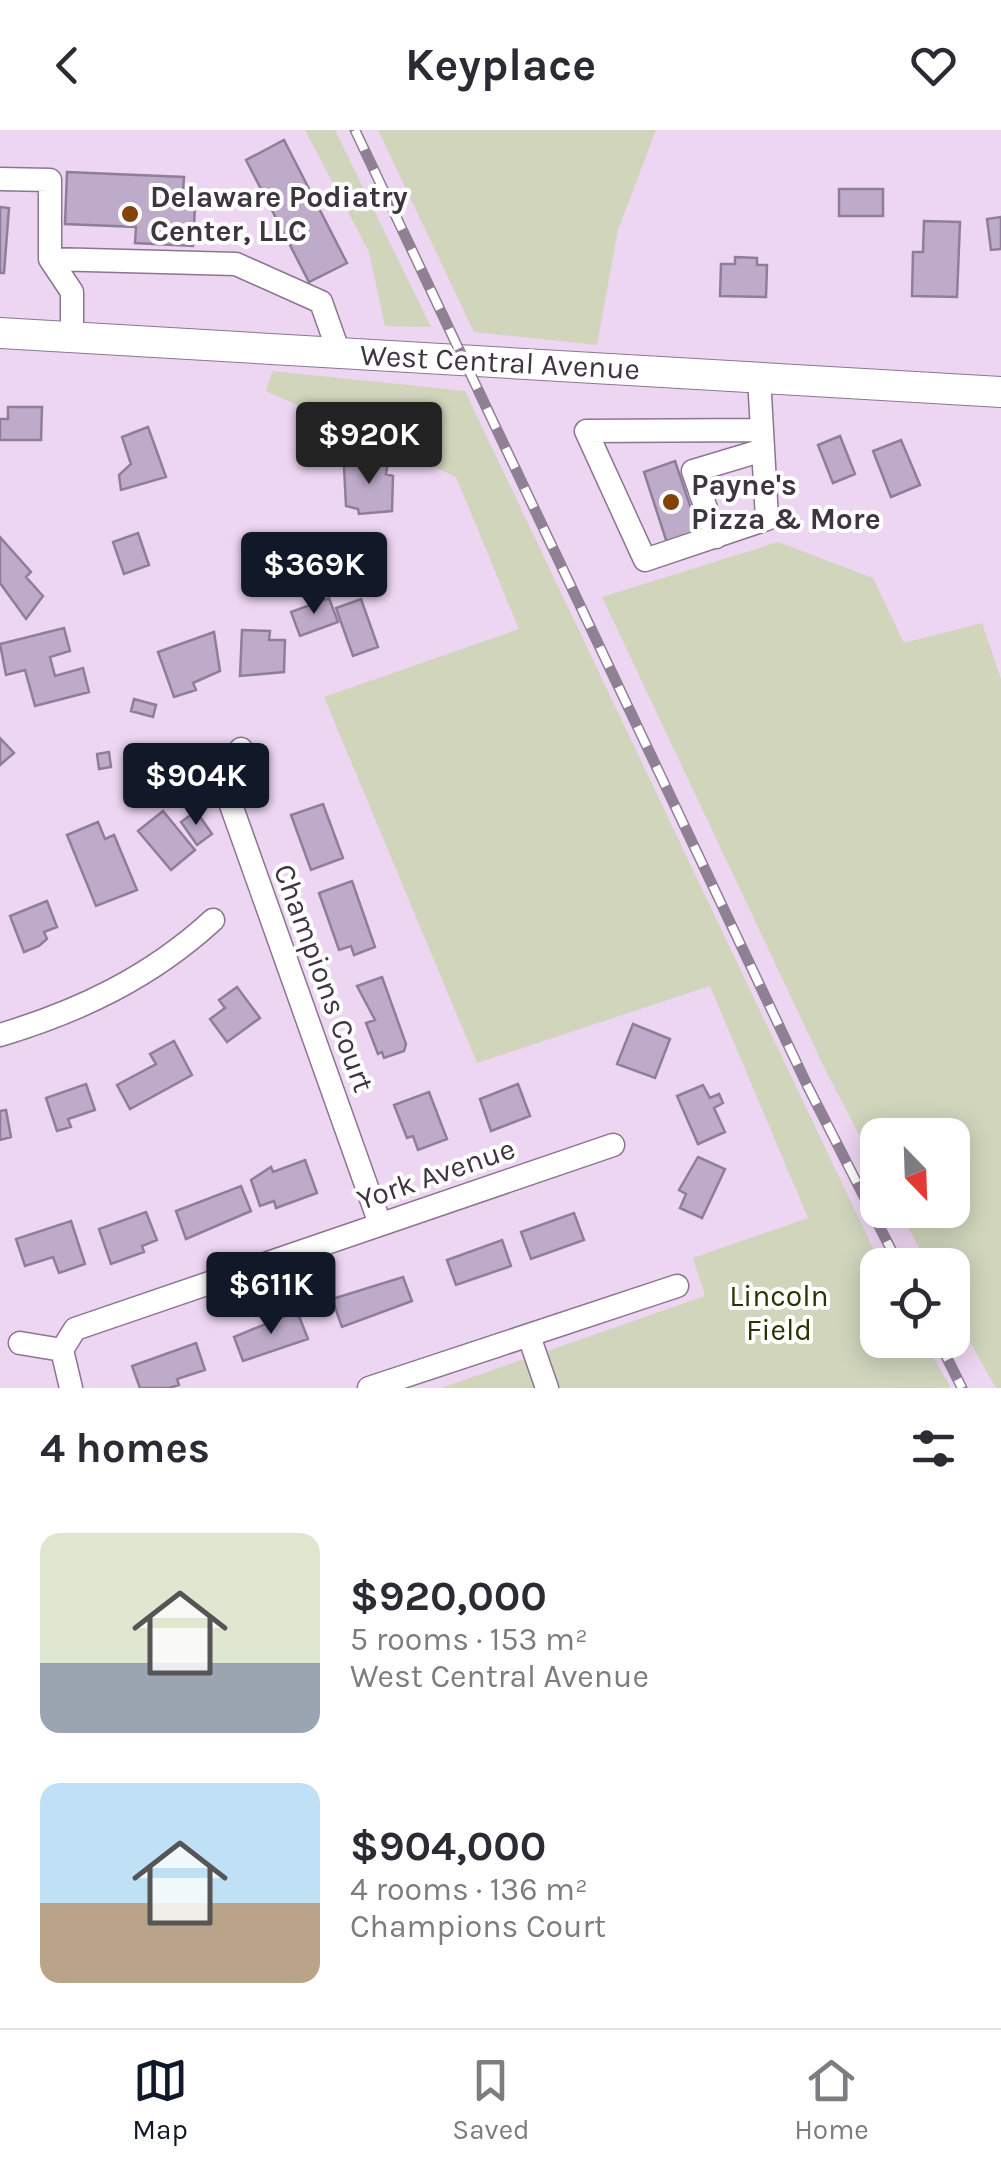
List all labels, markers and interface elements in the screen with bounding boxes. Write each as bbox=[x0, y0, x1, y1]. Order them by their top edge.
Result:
icon: back bbox=[40, 38, 95, 93]
icon: heart bbox=[906, 38, 961, 93]
text: Keyplace bbox=[405, 39, 596, 91]
place label: Delaware Podiatry Center, LLC bbox=[150, 179, 408, 249]
marker: Delaware Podiatry Center, LLC bbox=[119, 203, 141, 225]
street label: West Central Avenue bbox=[359, 337, 641, 387]
pin: $920K bbox=[299, 402, 439, 487]
text: $920K bbox=[318, 416, 420, 453]
place label: Payne's Pizza & More bbox=[691, 467, 881, 537]
marker: Payne's Pizza & More bbox=[660, 491, 682, 513]
pin: $369K bbox=[244, 532, 384, 617]
text: $369K bbox=[263, 546, 365, 583]
pin: $904K bbox=[126, 743, 266, 828]
text: $904K bbox=[145, 757, 247, 794]
street label: Champions Court bbox=[266, 859, 382, 1097]
north arrow bbox=[860, 1118, 970, 1228]
map controls bbox=[860, 1118, 970, 1358]
street label: York Avenue bbox=[352, 1130, 520, 1218]
button: locate bbox=[860, 1248, 970, 1358]
pin: $611K bbox=[201, 1252, 341, 1337]
text: $611K bbox=[228, 1266, 314, 1303]
park label: Lincoln Field bbox=[729, 1278, 829, 1348]
icon: filters bbox=[906, 1421, 961, 1476]
text: 4 homes bbox=[40, 1423, 210, 1473]
text: $920,000 bbox=[350, 1571, 547, 1621]
icon: home bbox=[120, 1573, 240, 1693]
text: 5 rooms · 153 m² bbox=[350, 1621, 588, 1658]
text: West Central Avenue bbox=[350, 1658, 649, 1695]
text: $904,000 bbox=[350, 1821, 546, 1871]
icon: home bbox=[120, 1823, 240, 1943]
text: 4 rooms · 136 m² bbox=[350, 1871, 588, 1908]
text: Champions Court bbox=[350, 1908, 606, 1945]
tab: Map bbox=[132, 2053, 188, 2146]
tab: Saved bbox=[452, 2053, 530, 2146]
tab: Home bbox=[794, 2053, 869, 2146]

